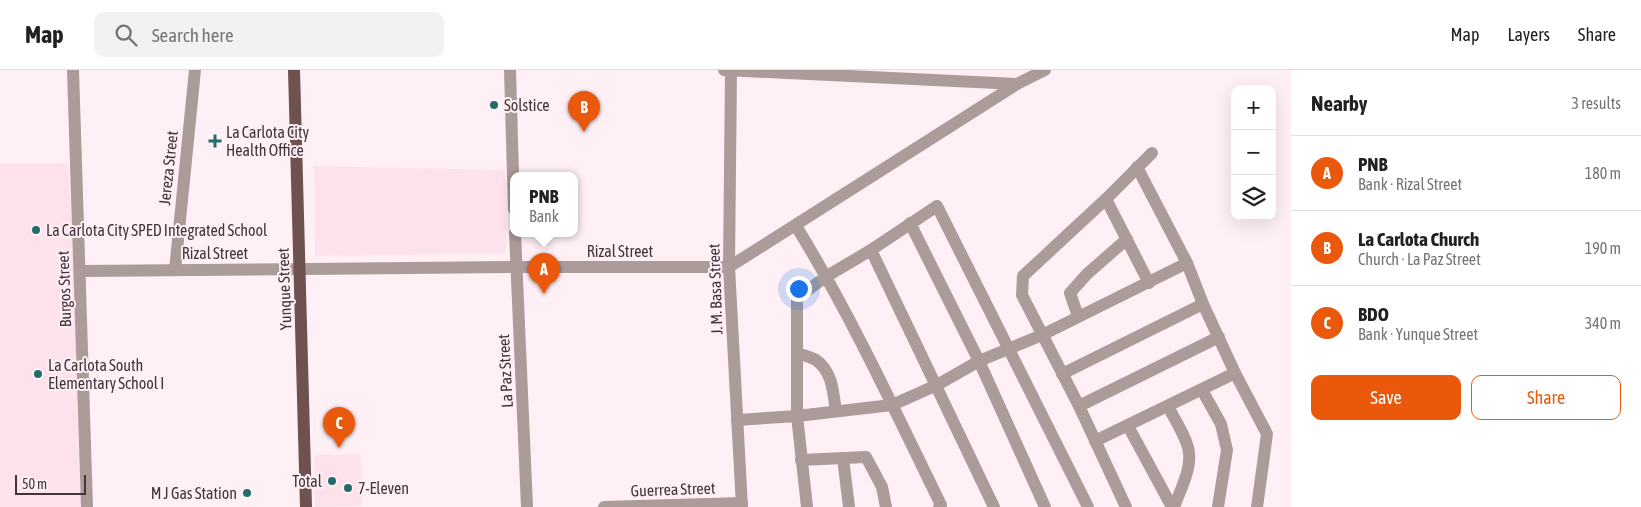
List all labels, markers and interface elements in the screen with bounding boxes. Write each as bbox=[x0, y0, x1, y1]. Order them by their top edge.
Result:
search box bbox=[94, 12, 444, 57]
text: Map bbox=[25, 21, 64, 48]
icon: search bbox=[112, 21, 140, 49]
text: Search here bbox=[152, 24, 234, 46]
text: Map bbox=[1450, 24, 1479, 45]
text: Layers bbox=[1507, 24, 1550, 45]
text: Share bbox=[1578, 24, 1616, 45]
map controls bbox=[1231, 85, 1276, 220]
button: + bbox=[1231, 85, 1276, 130]
pin: B bbox=[568, 91, 600, 132]
text: Nearby bbox=[1311, 91, 1367, 115]
text: 3 results bbox=[1571, 94, 1621, 112]
place label: Solstice bbox=[504, 96, 550, 114]
marker: Solstice bbox=[488, 99, 500, 111]
place label: La Carlota City Health Office bbox=[226, 123, 310, 159]
street label: Jereza Street bbox=[155, 129, 181, 206]
button: − bbox=[1231, 130, 1276, 175]
marker: La Carlota City Health Office bbox=[208, 134, 222, 148]
text: PNB bbox=[1358, 153, 1388, 175]
text: A bbox=[1323, 164, 1331, 182]
text: 180 m bbox=[1585, 164, 1621, 182]
popup bbox=[510, 172, 578, 237]
button: layers bbox=[1231, 175, 1276, 220]
text: Bank · Rizal Street bbox=[1358, 175, 1462, 193]
text: PNB bbox=[529, 185, 559, 207]
text: Bank bbox=[529, 207, 559, 225]
place label: La Carlota City SPED Integrated School bbox=[46, 221, 268, 240]
marker: La Carlota City SPED Integrated School bbox=[30, 224, 42, 236]
text: La Carlota Church bbox=[1358, 228, 1479, 250]
text: B bbox=[1323, 239, 1331, 257]
text: 190 m bbox=[1585, 239, 1621, 257]
street label: Rizal Street bbox=[587, 242, 654, 260]
street label: J. M. Basa Street bbox=[704, 243, 726, 335]
street label: Rizal Street bbox=[182, 244, 249, 262]
street label: Yunque Street bbox=[274, 247, 295, 331]
street label: Burgos Street bbox=[54, 250, 75, 328]
text: Church · La Paz Street bbox=[1358, 250, 1481, 268]
pin: A bbox=[528, 253, 560, 294]
your location bbox=[786, 276, 812, 302]
text: BDO bbox=[1358, 303, 1389, 325]
text: C bbox=[1323, 314, 1331, 332]
text: 340 m bbox=[1585, 314, 1621, 332]
text: Bank · Yunque Street bbox=[1358, 325, 1478, 343]
street label: La Paz Street bbox=[494, 333, 516, 408]
place label: La Carlota South Elementary School I bbox=[48, 356, 164, 393]
marker: La Carlota South Elementary School I bbox=[32, 368, 44, 380]
button: Save bbox=[1311, 375, 1461, 420]
button: Share bbox=[1471, 375, 1621, 420]
pin: C bbox=[323, 407, 355, 448]
scale bar bbox=[15, 472, 86, 495]
place label: Total bbox=[292, 472, 323, 490]
marker: Total bbox=[326, 475, 338, 487]
text: 50 m bbox=[22, 476, 47, 492]
place label: 7-Eleven bbox=[358, 479, 409, 497]
street label: Guerrea Street bbox=[630, 479, 716, 499]
marker: 7-Eleven bbox=[342, 482, 354, 494]
place label: M J Gas Station bbox=[151, 484, 237, 502]
marker: M J Gas Station bbox=[241, 487, 253, 499]

